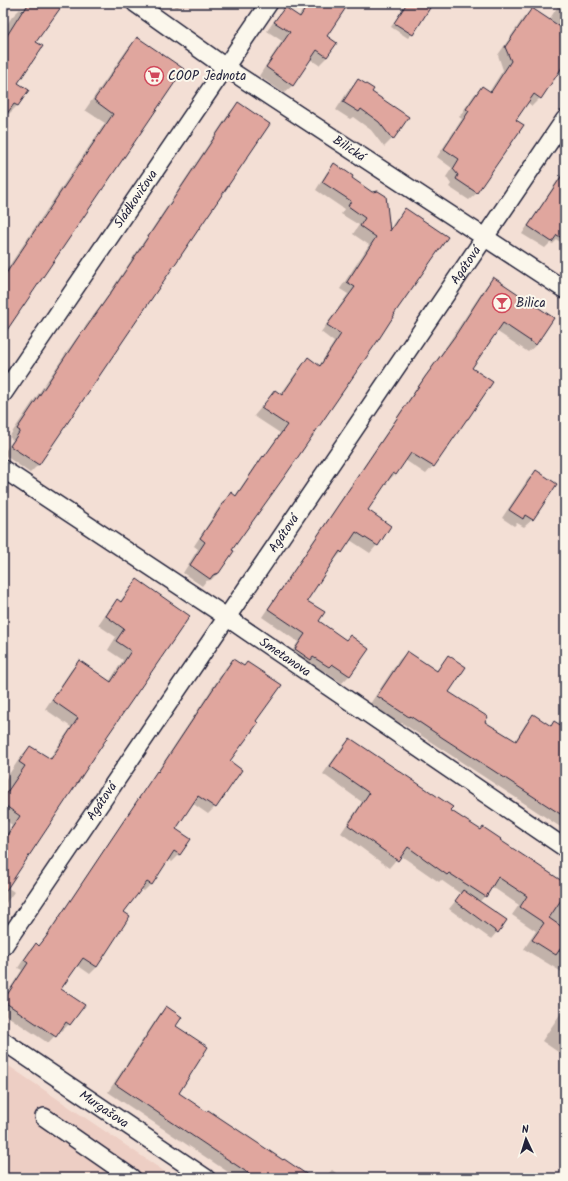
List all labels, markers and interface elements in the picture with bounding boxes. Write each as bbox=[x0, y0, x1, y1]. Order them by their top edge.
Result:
supermarket icon: COOP Jednota bbox=[143, 65, 165, 87]
place label: COOP Jednota bbox=[168, 66, 246, 87]
street label: Bilická bbox=[329, 130, 371, 168]
street label: Sládkovičova bbox=[108, 165, 163, 232]
street label: Agátová bbox=[445, 240, 488, 289]
bar icon: Bilica bbox=[491, 292, 513, 314]
place label: Bilica bbox=[516, 293, 546, 314]
street label: Agátová bbox=[263, 508, 306, 557]
street label: Smetanova bbox=[255, 632, 315, 682]
street label: Agátová bbox=[81, 776, 124, 825]
street label: Murgašova bbox=[75, 1085, 133, 1134]
north arrow bbox=[506, 1119, 546, 1159]
text: N bbox=[521, 1121, 530, 1139]

